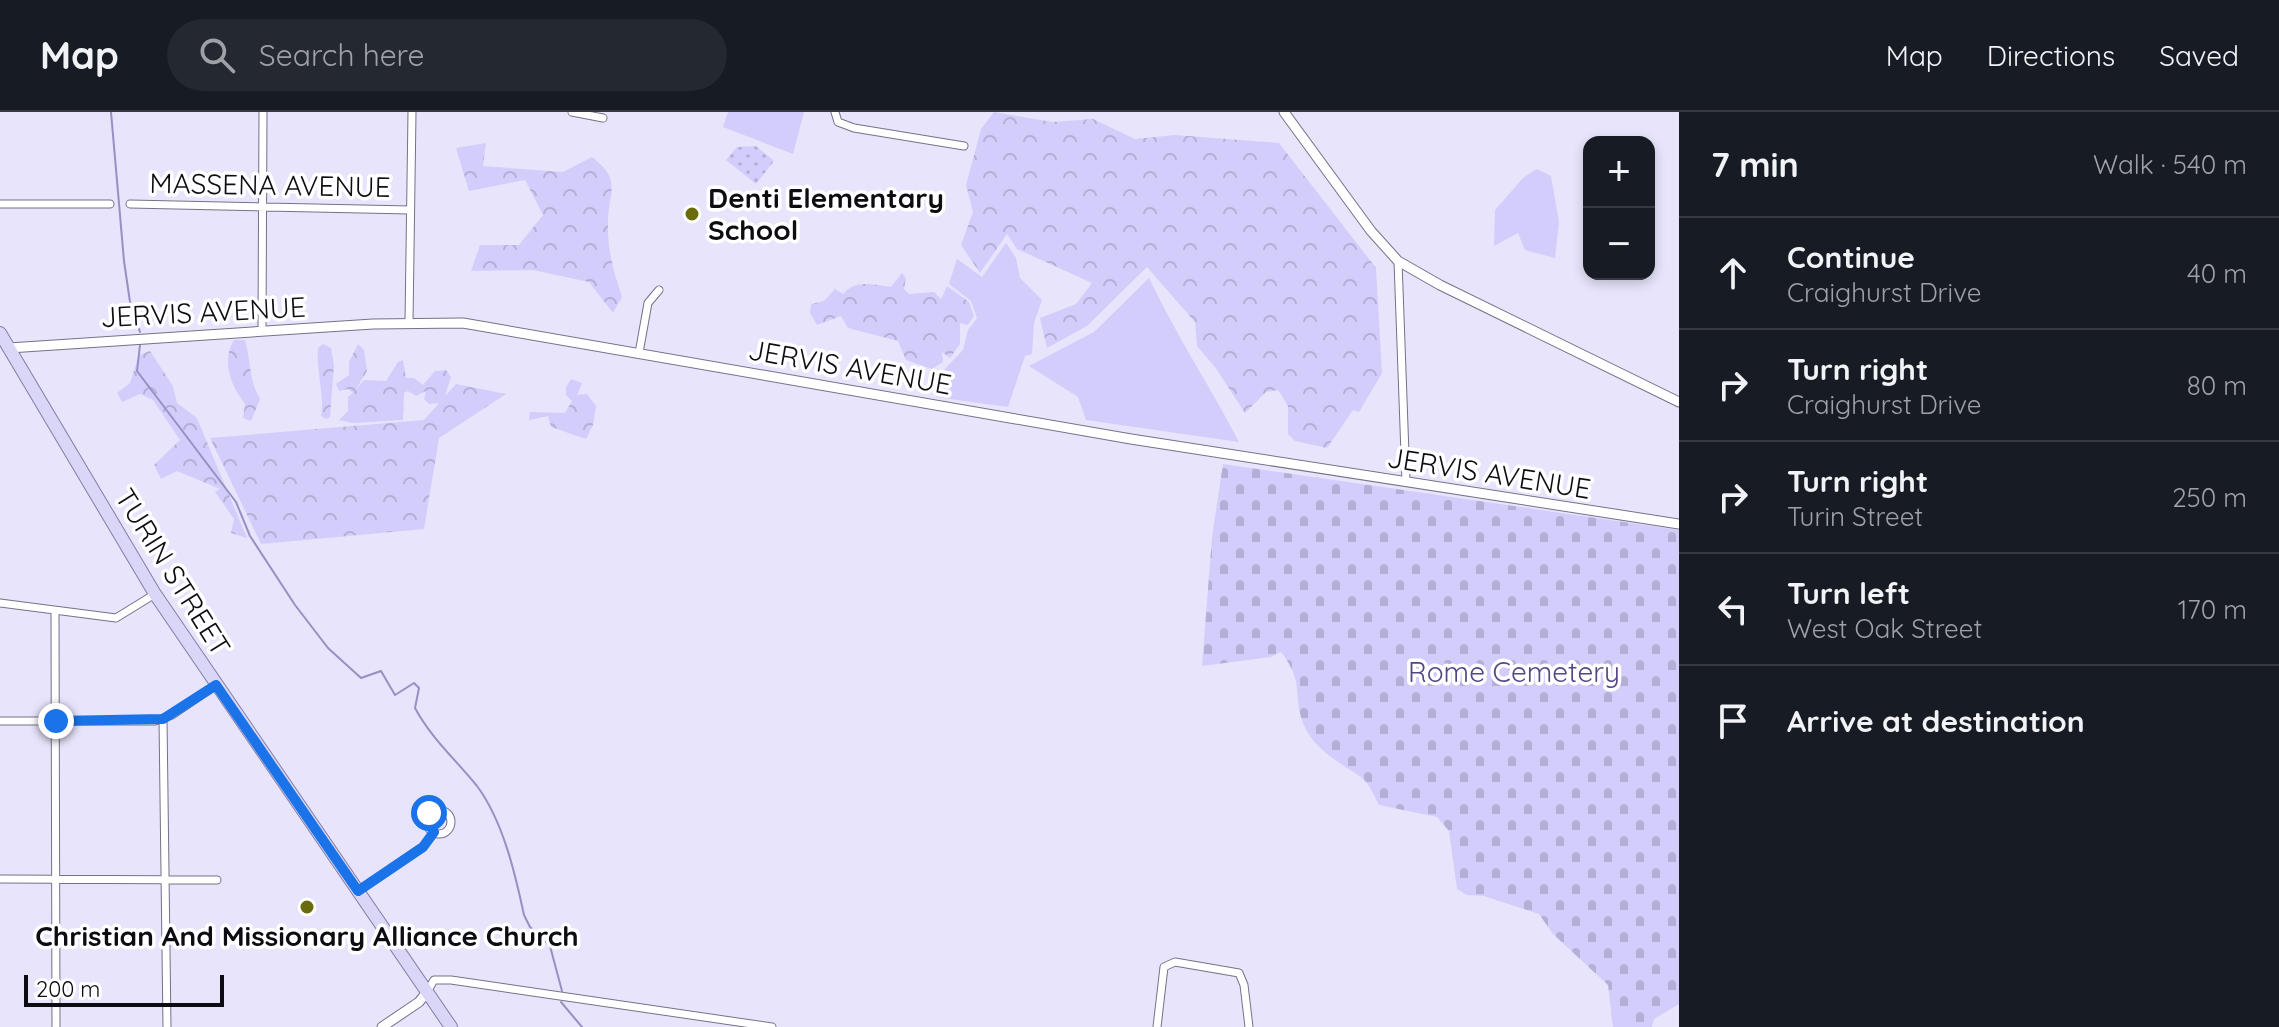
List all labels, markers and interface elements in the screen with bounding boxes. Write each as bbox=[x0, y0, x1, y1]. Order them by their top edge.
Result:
search box bbox=[167, 19, 727, 91]
text: Map bbox=[40, 31, 119, 79]
icon: search bbox=[195, 33, 239, 77]
text: Search here bbox=[259, 36, 424, 74]
text: Map bbox=[1886, 38, 1943, 73]
text: Directions bbox=[1987, 38, 2115, 73]
text: Saved bbox=[2159, 38, 2239, 73]
map controls bbox=[1583, 136, 1655, 280]
button: + bbox=[1583, 136, 1655, 208]
text: 7 min bbox=[1711, 143, 1799, 186]
text: Walk · 540 m bbox=[2093, 148, 2247, 181]
street label: MASSENA AVENUE bbox=[149, 165, 391, 204]
place label: Denti Elementary School bbox=[708, 180, 944, 247]
marker: Denti Elementary School bbox=[683, 205, 701, 223]
button: − bbox=[1583, 208, 1655, 280]
text: Continue bbox=[1787, 238, 1915, 276]
icon: ahead bbox=[1711, 251, 1755, 295]
text: 40 m bbox=[2187, 257, 2247, 290]
text: Craighurst Drive bbox=[1787, 276, 1981, 309]
street label: JERVIS AVENUE bbox=[99, 289, 307, 334]
street label: JERVIS AVENUE bbox=[746, 331, 954, 402]
text: Turn right bbox=[1787, 350, 1928, 388]
icon: right bbox=[1711, 363, 1755, 407]
text: 80 m bbox=[2187, 369, 2247, 402]
text: Craighurst Drive bbox=[1787, 388, 1981, 421]
street label: JERVIS AVENUE bbox=[1385, 439, 1593, 506]
text: Turn right bbox=[1787, 462, 1928, 500]
icon: right bbox=[1711, 475, 1755, 519]
text: 250 m bbox=[2172, 481, 2247, 514]
street label: TURIN STREET bbox=[108, 482, 239, 662]
text: Turin Street bbox=[1787, 500, 1923, 533]
text: Turn left bbox=[1787, 574, 1910, 612]
icon: left bbox=[1711, 587, 1755, 631]
text: 170 m bbox=[2178, 593, 2247, 626]
text: West Oak Street bbox=[1787, 612, 1982, 645]
park label: Rome Cemetery bbox=[1408, 654, 1620, 689]
icon: arrive bbox=[1711, 699, 1755, 743]
text: Arrive at destination bbox=[1787, 702, 2085, 740]
route end bbox=[38, 703, 74, 739]
route start bbox=[411, 795, 447, 831]
marker: Christian And Missionary Alliance Church bbox=[298, 898, 316, 916]
place label: Christian And Missionary Alliance Church bbox=[35, 918, 579, 953]
scale bar bbox=[24, 971, 224, 1007]
text: 200 m bbox=[36, 975, 100, 1003]

